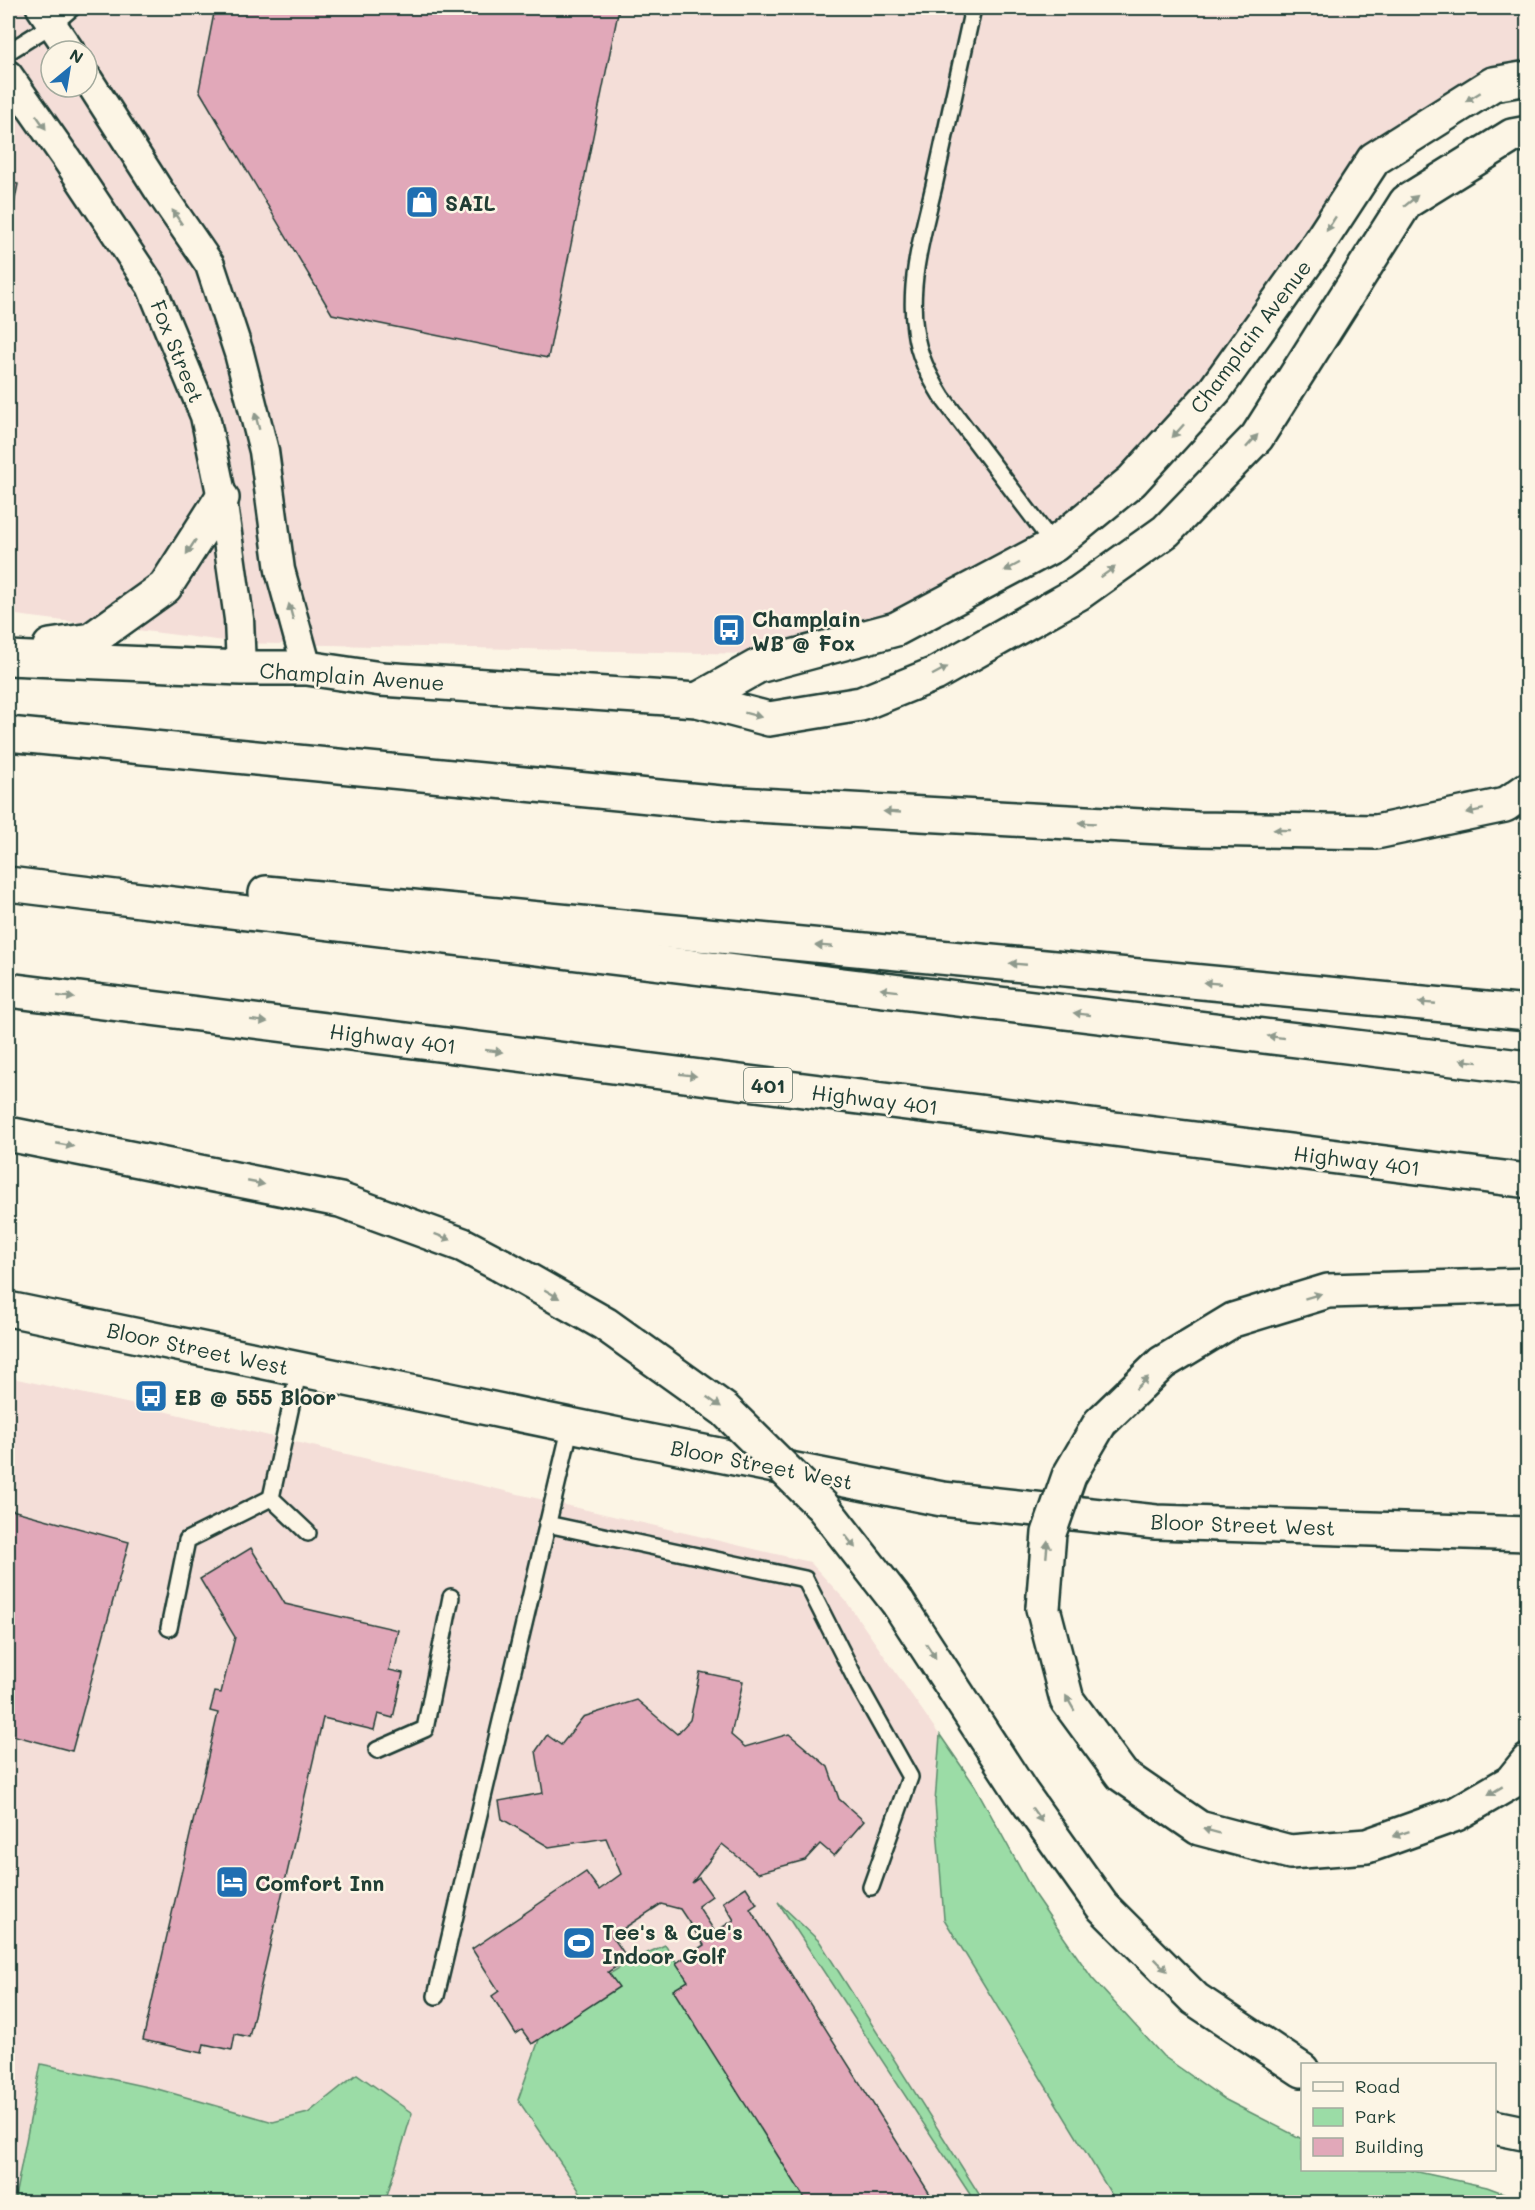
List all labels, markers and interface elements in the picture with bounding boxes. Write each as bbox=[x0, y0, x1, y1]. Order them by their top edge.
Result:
north arrow bbox=[39, 39, 99, 99]
text: N bbox=[66, 43, 87, 68]
one-way arrow bbox=[1465, 91, 1481, 102]
one-way arrow bbox=[35, 114, 47, 130]
shop icon: SAIL bbox=[404, 184, 440, 220]
place label: SAIL bbox=[445, 189, 496, 216]
one-way arrow bbox=[1403, 194, 1419, 207]
one-way arrow bbox=[171, 209, 183, 225]
one-way arrow bbox=[1325, 216, 1337, 232]
street label: Champlain Avenue bbox=[1183, 254, 1317, 418]
street label: Fox Street bbox=[145, 296, 211, 406]
one-way arrow bbox=[251, 411, 261, 430]
one-way arrow bbox=[1171, 424, 1185, 438]
one-way arrow bbox=[1245, 434, 1259, 449]
one-way arrow bbox=[185, 539, 196, 555]
one-way arrow bbox=[1003, 562, 1020, 572]
one-way arrow bbox=[1100, 567, 1116, 578]
one-way arrow bbox=[285, 603, 295, 621]
place label: Champlain WB @ Fox bbox=[752, 605, 860, 656]
bus stop icon: Champlain WB @ Fox bbox=[711, 612, 747, 648]
street label: Champlain Avenue bbox=[259, 656, 445, 696]
one-way arrow bbox=[931, 666, 949, 676]
one-way arrow bbox=[745, 711, 763, 720]
one-way arrow bbox=[1465, 807, 1484, 816]
one-way arrow bbox=[883, 808, 902, 817]
one-way arrow bbox=[1077, 818, 1096, 827]
one-way arrow bbox=[1272, 825, 1291, 835]
one-way arrow bbox=[815, 941, 834, 951]
one-way arrow bbox=[1009, 959, 1028, 969]
one-way arrow bbox=[1203, 978, 1222, 988]
one-way arrow bbox=[879, 986, 898, 995]
one-way arrow bbox=[56, 993, 75, 1002]
one-way arrow bbox=[1418, 998, 1437, 1008]
one-way arrow bbox=[1073, 1009, 1092, 1019]
one-way arrow bbox=[250, 1017, 269, 1026]
street label: Highway 401 bbox=[328, 1017, 458, 1059]
one-way arrow bbox=[1266, 1032, 1285, 1042]
one-way arrow bbox=[485, 1046, 504, 1056]
one-way arrow bbox=[1460, 1056, 1479, 1065]
road number: 401 bbox=[744, 1068, 792, 1102]
one-way arrow bbox=[678, 1071, 697, 1080]
street label: Highway 401 bbox=[810, 1078, 940, 1120]
street label: Highway 401 bbox=[1292, 1139, 1422, 1181]
one-way arrow bbox=[56, 1141, 75, 1150]
one-way arrow bbox=[247, 1179, 266, 1188]
one-way arrow bbox=[434, 1233, 452, 1243]
one-way arrow bbox=[544, 1289, 561, 1299]
one-way arrow bbox=[1304, 1291, 1322, 1300]
street label: Bloor Street West bbox=[105, 1316, 291, 1380]
one-way arrow bbox=[1134, 1376, 1148, 1390]
bus stop icon: EB @ 555 Bloor bbox=[133, 1378, 169, 1414]
place label: EB @ 555 Bloor bbox=[174, 1383, 336, 1410]
one-way arrow bbox=[706, 1396, 722, 1407]
street label: Bloor Street West bbox=[669, 1433, 855, 1495]
street label: Bloor Street West bbox=[1150, 1507, 1336, 1541]
one-way arrow bbox=[843, 1533, 856, 1549]
one-way arrow bbox=[1043, 1540, 1052, 1559]
one-way arrow bbox=[925, 1643, 936, 1659]
one-way arrow bbox=[1065, 1694, 1075, 1711]
one-way arrow bbox=[1487, 1786, 1503, 1797]
one-way arrow bbox=[1031, 1806, 1043, 1822]
one-way arrow bbox=[1202, 1826, 1220, 1835]
one-way arrow bbox=[1392, 1829, 1410, 1839]
hotel icon: Comfort Inn bbox=[214, 1864, 250, 1900]
place label: Comfort Inn bbox=[255, 1869, 384, 1896]
place label: Tee's & Cue's Indoor Golf bbox=[602, 1918, 743, 1969]
sports icon: Tee's & Cue's Indoor Golf bbox=[561, 1925, 597, 1961]
one-way arrow bbox=[1153, 1957, 1167, 1971]
legend bbox=[1301, 2063, 1496, 2171]
text: Road bbox=[1355, 2074, 1400, 2098]
text: Park bbox=[1355, 2104, 1396, 2128]
text: Building bbox=[1355, 2134, 1423, 2158]

